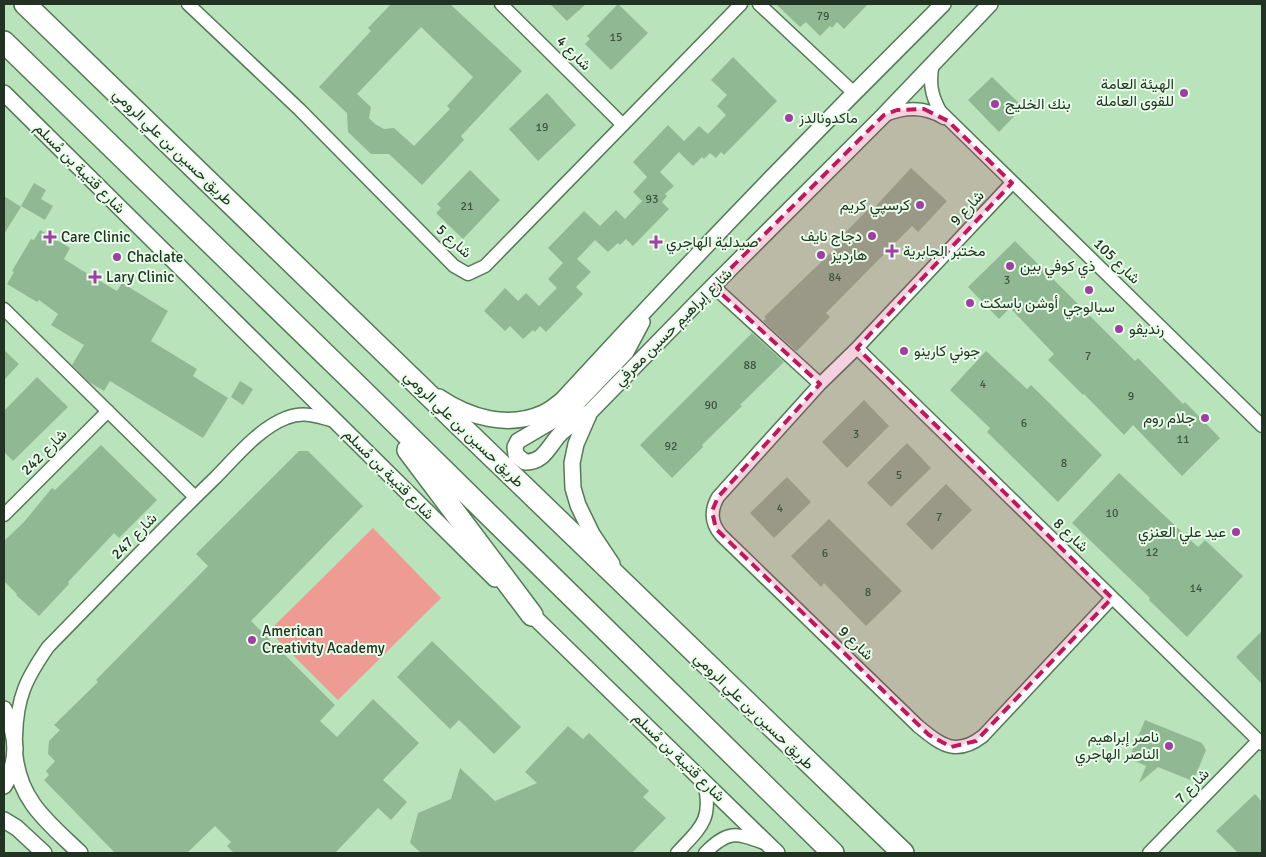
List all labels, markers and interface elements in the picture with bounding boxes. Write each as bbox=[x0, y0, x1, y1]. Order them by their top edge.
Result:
house number: 79 bbox=[817, 9, 829, 24]
house number: 15 bbox=[610, 30, 622, 45]
street label: شارع 4 bbox=[552, 32, 595, 76]
place label: الهيئة العامة للقوى العاملة bbox=[1096, 75, 1174, 111]
street label: طريق حسين بن علي الرومي bbox=[106, 85, 237, 212]
marker: الهيئة العامة للقوى العاملة bbox=[1178, 87, 1190, 99]
place label: بنك الخليج bbox=[1005, 95, 1071, 115]
marker: بنك الخليج bbox=[989, 98, 1001, 110]
place label: ماكدونالدز bbox=[798, 109, 858, 127]
marker: ماكدونالدز bbox=[783, 112, 795, 124]
street label: شارع قتيبة بن مُسلم bbox=[29, 119, 129, 219]
house number: 19 bbox=[536, 120, 548, 135]
street label: شارع 9 bbox=[946, 187, 989, 231]
house number: 93 bbox=[646, 192, 658, 207]
place label: كرسپي كريم bbox=[840, 196, 910, 218]
house number: 21 bbox=[461, 199, 473, 214]
marker: كرسپي كريم bbox=[914, 199, 926, 211]
street label: شارع 5 bbox=[431, 220, 476, 263]
place label: دجاج نايف bbox=[801, 227, 862, 247]
place label: Care Clinic bbox=[61, 228, 130, 246]
marker: Care Clinic bbox=[43, 230, 57, 244]
marker: دجاج نايف bbox=[866, 230, 878, 242]
place label: صيدلية الهاجري bbox=[666, 233, 758, 255]
street label: شارع 105 bbox=[1089, 234, 1144, 289]
marker: صيدلية الهاجري bbox=[650, 236, 662, 248]
place label: مختبر الجابرية bbox=[903, 242, 986, 260]
marker: مختبر الجابرية bbox=[885, 244, 899, 258]
place label: هارديز bbox=[830, 246, 867, 264]
place label: Chaclate bbox=[127, 248, 183, 266]
marker: هارديز bbox=[815, 249, 827, 261]
marker: Chaclate bbox=[111, 251, 123, 263]
place label: ذي كوفي بين bbox=[1020, 257, 1095, 279]
marker: ذي كوفي بين bbox=[1004, 260, 1016, 272]
street label: شارع إبراهيم حسين معرفي bbox=[610, 264, 739, 392]
place label: Lary Clinic bbox=[106, 268, 174, 286]
marker: Lary Clinic bbox=[88, 270, 102, 284]
house number: 84 bbox=[829, 270, 842, 285]
house number: 3 bbox=[1004, 273, 1010, 288]
marker: سبالوجي bbox=[1083, 284, 1095, 296]
place label: أوشن باسكت bbox=[980, 294, 1058, 313]
marker: أوشن باسكت bbox=[964, 297, 976, 309]
place label: سبالوجي bbox=[1063, 298, 1115, 320]
place label: رنديڤو bbox=[1129, 320, 1164, 338]
marker: رنديڤو bbox=[1113, 323, 1125, 335]
place label: جوني كارينو bbox=[914, 342, 980, 364]
marker: جوني كارينو bbox=[898, 345, 910, 357]
house number: 7 bbox=[1085, 349, 1091, 364]
house number: 88 bbox=[744, 358, 756, 373]
street label: طريق حسين بن علي الرومي bbox=[397, 367, 528, 494]
house number: 4 bbox=[980, 377, 987, 392]
house number: 9 bbox=[1128, 389, 1134, 404]
house number: 90 bbox=[705, 398, 717, 413]
place label: جلام روم bbox=[1143, 409, 1195, 428]
marker: جلام روم bbox=[1199, 412, 1211, 424]
house number: 6 bbox=[1021, 416, 1027, 431]
street label: شارع 242 bbox=[17, 425, 72, 480]
street label: شارع قتيبة بن مُسلم bbox=[338, 425, 438, 525]
house number: 3 bbox=[853, 427, 859, 442]
house number: 11 bbox=[1177, 432, 1189, 447]
house number: 92 bbox=[665, 439, 677, 454]
house number: 8 bbox=[1061, 456, 1067, 471]
house number: 5 bbox=[896, 468, 902, 483]
house number: 4 bbox=[777, 501, 784, 516]
house number: 10 bbox=[1106, 506, 1118, 521]
street label: شارع 247 bbox=[107, 509, 162, 564]
house number: 7 bbox=[936, 510, 942, 525]
street label: شارع 8 bbox=[1048, 514, 1092, 557]
place label: عيد علي العنزي bbox=[1138, 523, 1226, 545]
marker: عيد علي العنزي bbox=[1230, 526, 1242, 538]
house number: 12 bbox=[1146, 545, 1158, 560]
house number: 6 bbox=[822, 546, 828, 561]
house number: 14 bbox=[1190, 581, 1203, 596]
house number: 8 bbox=[865, 585, 871, 600]
place label: American Creativity Academy bbox=[262, 622, 385, 657]
street label: شارع 9 bbox=[833, 622, 877, 665]
marker: American Creativity Academy bbox=[246, 634, 258, 646]
street label: طريق حسين بن علي الرومي bbox=[687, 649, 818, 776]
street label: شارع قتيبة بن مُسلم bbox=[628, 709, 729, 807]
place label: ناصر إبراهيم الناصر الهاجري bbox=[1075, 728, 1159, 767]
marker: ناصر إبراهيم الناصر الهاجري bbox=[1163, 740, 1175, 752]
street label: شارع 7 bbox=[1171, 765, 1214, 809]

